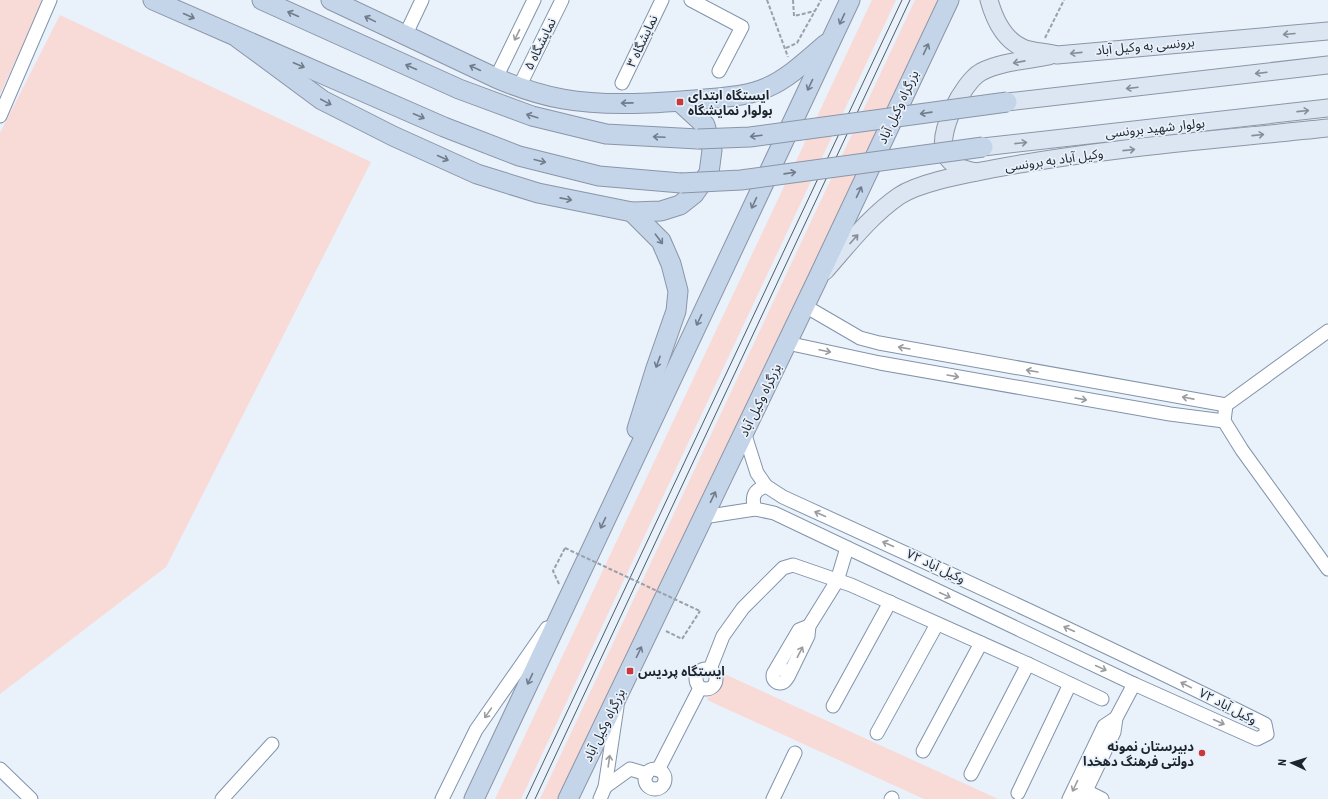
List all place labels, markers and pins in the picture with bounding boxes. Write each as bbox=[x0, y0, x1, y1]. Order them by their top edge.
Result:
place label: ایستگاه ابتدای بولوار نمایشگاه bbox=[688, 88, 773, 118]
marker: ایستگاه ابتدای بولوار نمایشگاه bbox=[675, 97, 685, 107]
place label: ایستگاه پردیس bbox=[638, 664, 725, 679]
marker: ایستگاه پردیس bbox=[625, 666, 635, 676]
place label: دبیرستان نمونه دولتی فرهنگ دهخدا bbox=[1083, 739, 1194, 769]
marker: دبیرستان نمونه دولتی فرهنگ دهخدا bbox=[1197, 748, 1207, 758]

